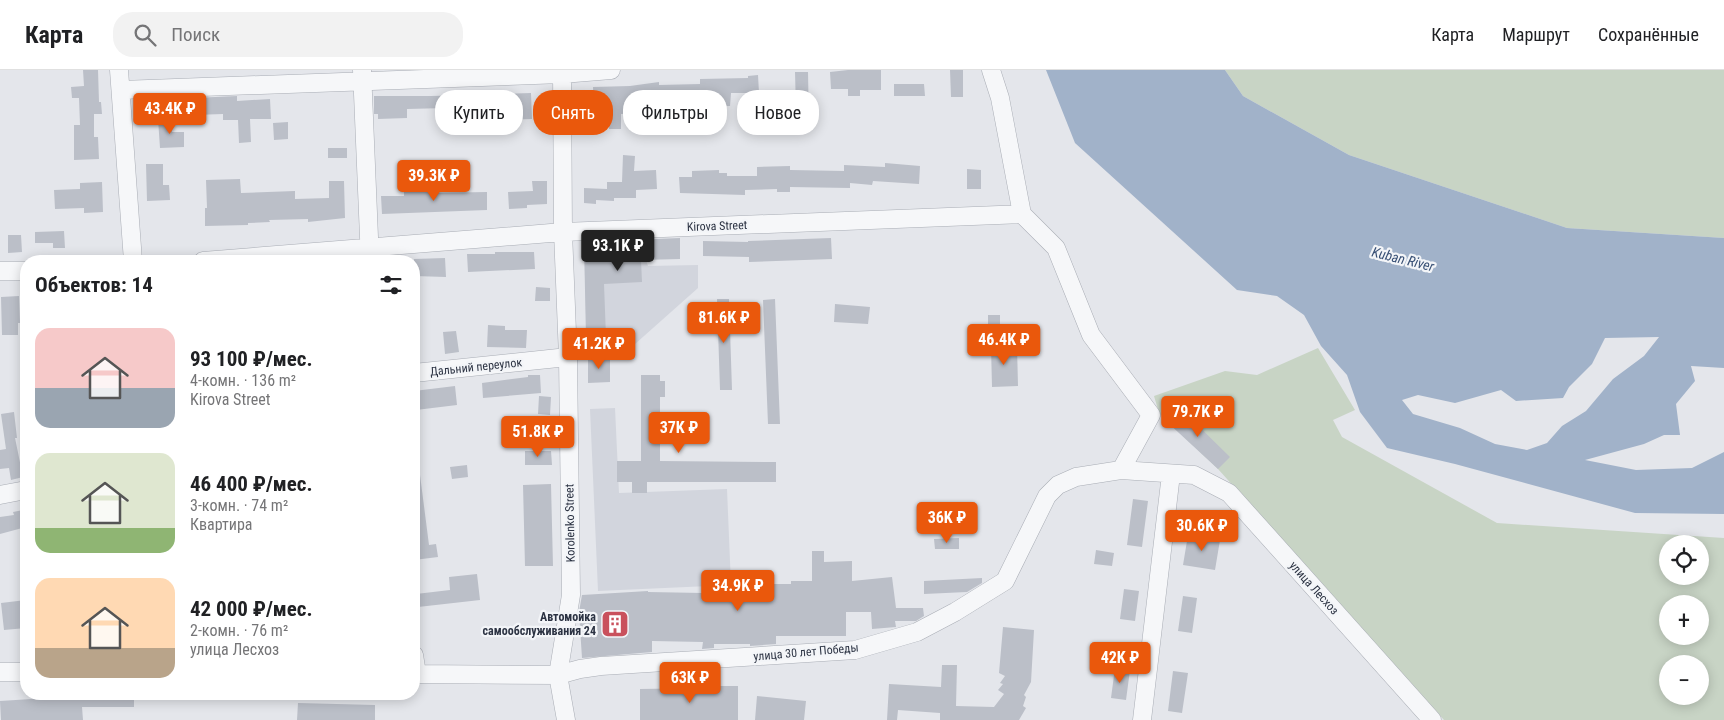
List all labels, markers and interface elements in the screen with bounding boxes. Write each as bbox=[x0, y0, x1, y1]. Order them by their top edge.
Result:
search box bbox=[113, 12, 463, 57]
text: Карта bbox=[25, 21, 83, 49]
icon: search bbox=[131, 21, 159, 49]
text: Поиск bbox=[171, 23, 220, 46]
text: Карта bbox=[1431, 24, 1474, 45]
text: Маршрут bbox=[1502, 24, 1570, 45]
text: Сохранённые bbox=[1598, 24, 1699, 45]
chip: Купить bbox=[435, 90, 523, 135]
chip: Снять bbox=[533, 90, 613, 135]
chip: Фильтры bbox=[623, 90, 727, 135]
chip: Новое bbox=[737, 90, 819, 135]
pin: 43.4K ₽ bbox=[124, 92, 216, 135]
text: 43.4K ₽ bbox=[144, 99, 196, 118]
pin: 39.3K ₽ bbox=[388, 160, 480, 202]
text: 39.3K ₽ bbox=[408, 166, 460, 185]
street label: Kirova Street bbox=[687, 218, 748, 234]
pin: 93.1K ₽ bbox=[572, 230, 664, 272]
text: 93.1K ₽ bbox=[592, 236, 644, 255]
water label: Kuban River bbox=[1370, 244, 1436, 275]
icon: filters bbox=[377, 271, 405, 299]
text: Объектов: 14 bbox=[35, 273, 153, 297]
pin: 81.6K ₽ bbox=[678, 302, 770, 344]
text: 81.6K ₽ bbox=[698, 308, 750, 327]
pin: 46.4K ₽ bbox=[958, 324, 1050, 366]
pin: 41.2K ₽ bbox=[553, 328, 645, 370]
text: 46.4K ₽ bbox=[978, 330, 1030, 349]
text: 41.2K ₽ bbox=[573, 334, 625, 353]
text: 93 100 ₽/мес. bbox=[190, 347, 313, 371]
icon: home bbox=[75, 348, 135, 408]
street label: Дальний переулок bbox=[429, 355, 523, 379]
text: 4-комн. · 136 m² bbox=[190, 371, 296, 390]
text: Kirova Street bbox=[190, 390, 271, 409]
pin: 79.7K ₽ bbox=[1152, 396, 1244, 438]
text: 79.7K ₽ bbox=[1172, 402, 1224, 421]
pin: 37K ₽ bbox=[644, 412, 714, 454]
pin: 51.8K ₽ bbox=[492, 416, 584, 458]
text: 37K ₽ bbox=[660, 418, 698, 437]
text: 51.8K ₽ bbox=[512, 422, 564, 441]
text: 46 400 ₽/мес. bbox=[190, 472, 313, 496]
icon: home bbox=[75, 473, 135, 533]
street label: Korolenko Street bbox=[562, 483, 578, 562]
text: 3-комн. · 74 m² bbox=[190, 496, 288, 515]
pin: 36K ₽ bbox=[912, 502, 982, 544]
text: 36K ₽ bbox=[928, 508, 966, 527]
pin: 30.6K ₽ bbox=[1156, 510, 1248, 552]
text: Квартира bbox=[190, 515, 252, 534]
text: 30.6K ₽ bbox=[1176, 516, 1228, 535]
map controls bbox=[1659, 535, 1709, 705]
button: locate bbox=[1659, 535, 1709, 585]
street label: улица Лесхоз bbox=[1286, 558, 1342, 618]
pin: 34.9K ₽ bbox=[692, 570, 784, 612]
text: 34.9K ₽ bbox=[712, 576, 764, 595]
button: + bbox=[1659, 595, 1709, 645]
text: 42 000 ₽/мес. bbox=[190, 597, 313, 621]
icon: home bbox=[75, 598, 135, 658]
building icon: Автомойка самообслуживания 24 bbox=[600, 609, 630, 639]
place label: Автомойка самообслуживания 24 bbox=[483, 610, 596, 638]
text: 2-комн. · 76 m² bbox=[190, 621, 288, 640]
text: улица Лесхоз bbox=[190, 640, 279, 659]
street label: улица 30 лет Победы bbox=[753, 640, 859, 664]
pin: 42K ₽ bbox=[1085, 642, 1155, 684]
text: 42K ₽ bbox=[1101, 648, 1139, 667]
button: − bbox=[1659, 655, 1709, 705]
pin: 63K ₽ bbox=[655, 662, 725, 704]
text: 63K ₽ bbox=[671, 668, 709, 687]

